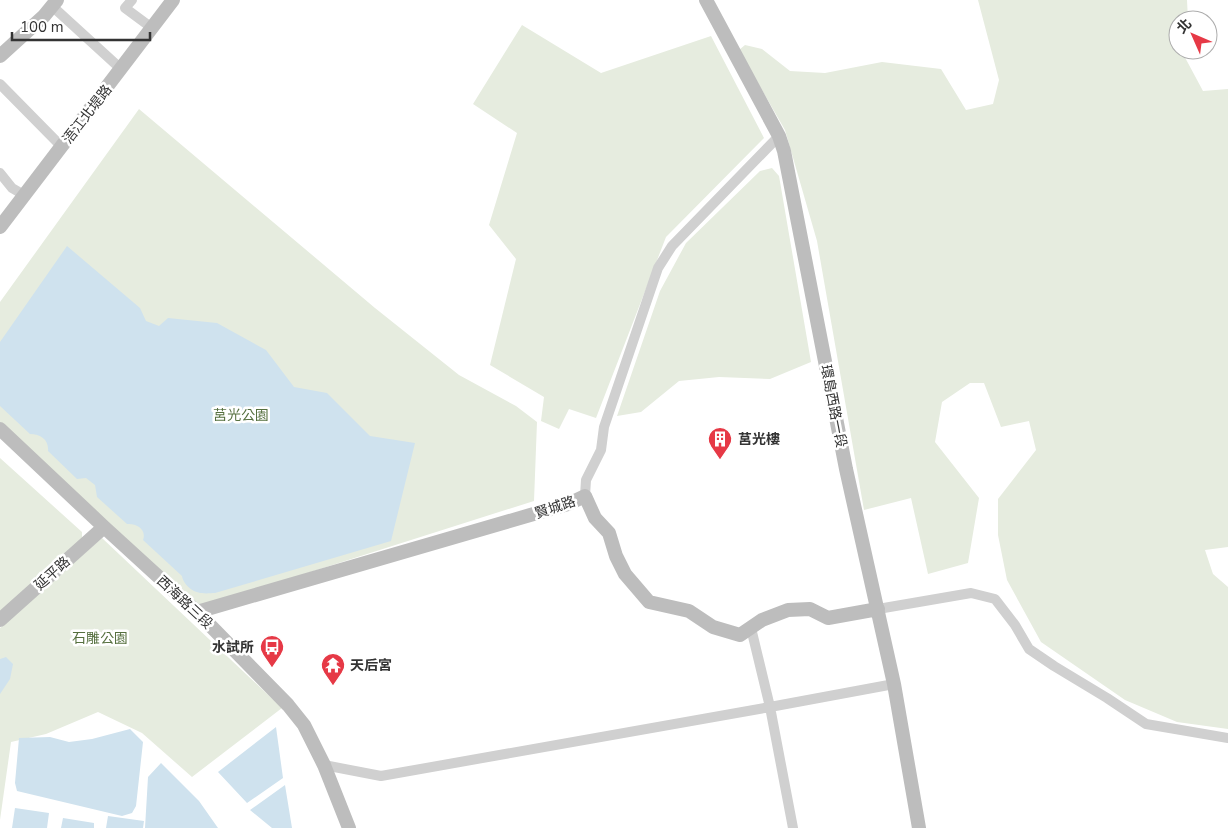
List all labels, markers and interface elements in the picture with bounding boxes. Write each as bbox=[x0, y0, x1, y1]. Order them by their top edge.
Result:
scale bar bbox=[12, 10, 150, 42]
north arrow bbox=[1168, 10, 1218, 60]
text: 北 bbox=[1172, 14, 1196, 38]
text: 100 m bbox=[20, 17, 64, 37]
street label: 浯江北堤路 bbox=[58, 81, 116, 148]
street label: 環島西路一段 bbox=[816, 363, 851, 449]
park label: 莒光公園 bbox=[213, 406, 269, 425]
building icon: 莒光樓 bbox=[707, 426, 733, 460]
place label: 莒光樓 bbox=[738, 430, 780, 449]
street label: 賢城路 bbox=[532, 492, 578, 523]
street label: 延平路 bbox=[30, 552, 74, 594]
street label: 西海路三段 bbox=[153, 572, 217, 633]
park label: 石雕公園 bbox=[72, 629, 128, 648]
bus stop icon: 水試所 bbox=[259, 634, 285, 668]
place label: 水試所 bbox=[212, 638, 254, 657]
temple icon: 天后宮 bbox=[320, 652, 346, 686]
place label: 天后宮 bbox=[350, 656, 392, 675]

